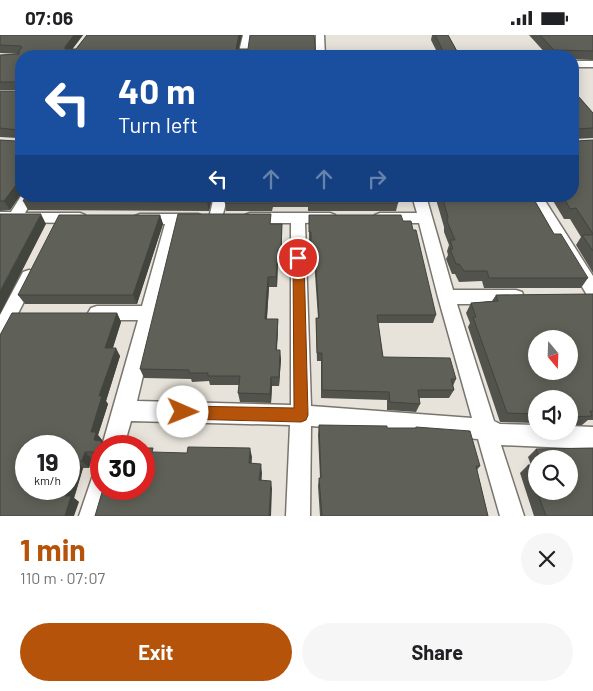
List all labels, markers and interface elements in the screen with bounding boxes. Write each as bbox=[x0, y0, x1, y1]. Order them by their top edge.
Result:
text: 07:06 bbox=[25, 6, 73, 29]
text: 40 m bbox=[118, 69, 195, 111]
icon: left bbox=[35, 70, 100, 135]
text: Turn left bbox=[118, 111, 198, 137]
icon: left bbox=[204, 165, 232, 193]
icon: ahead bbox=[257, 165, 285, 193]
icon: ahead bbox=[310, 165, 338, 193]
icon: right bbox=[363, 165, 391, 193]
pin bbox=[277, 237, 319, 279]
icon: arrive bbox=[284, 244, 312, 272]
north arrow bbox=[528, 330, 578, 380]
map controls bbox=[528, 330, 578, 500]
position arrow bbox=[156, 385, 208, 437]
button: sound bbox=[528, 390, 578, 440]
speed limit sign: 30 bbox=[90, 435, 155, 500]
text: 19 bbox=[36, 446, 59, 476]
button: search bbox=[528, 450, 578, 500]
text: km/h bbox=[34, 473, 61, 487]
text: 1 min bbox=[20, 531, 86, 567]
button: close bbox=[521, 533, 573, 585]
text: 110 m · 07:07 bbox=[20, 568, 105, 587]
button: Exit bbox=[20, 623, 292, 681]
button: Share bbox=[302, 623, 573, 681]

